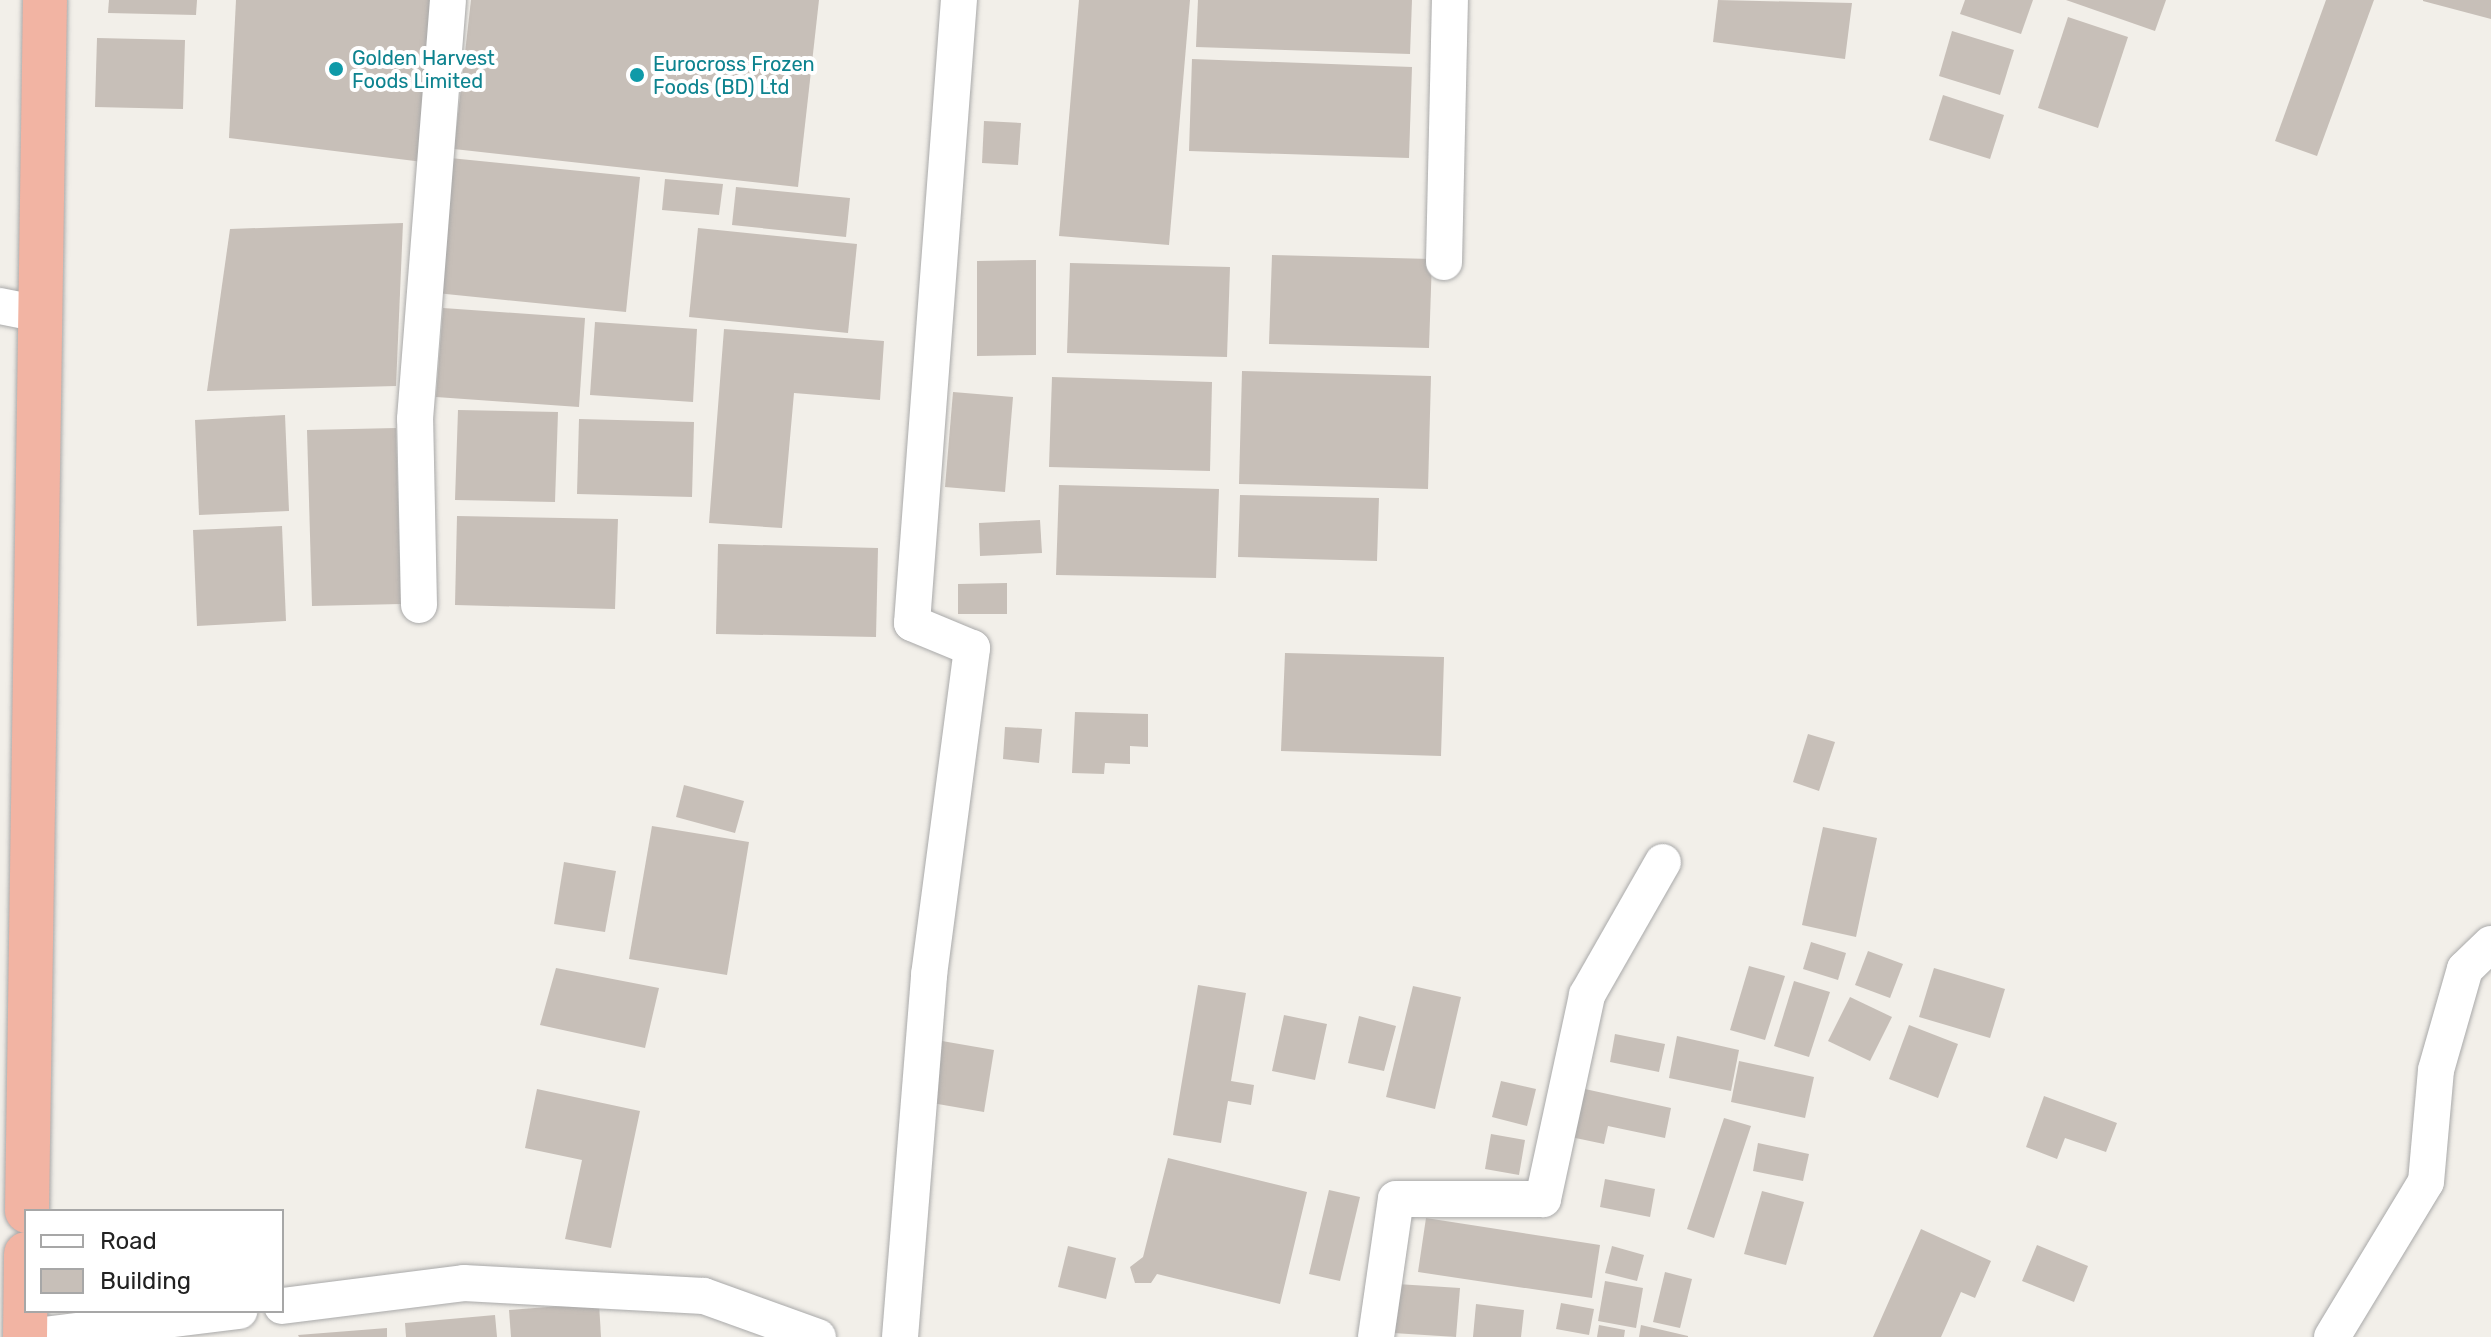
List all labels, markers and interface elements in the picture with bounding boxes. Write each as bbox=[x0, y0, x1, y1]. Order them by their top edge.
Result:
place label: Golden Harvest Foods Limited bbox=[352, 46, 495, 93]
place label: Eurocross Frozen Foods (BD) Ltd bbox=[653, 52, 815, 99]
marker: Golden Harvest Foods Limited bbox=[327, 60, 345, 78]
marker: Eurocross Frozen Foods (BD) Ltd bbox=[628, 66, 646, 84]
legend bbox=[24, 1209, 284, 1313]
text: Road bbox=[100, 1227, 157, 1255]
text: Building bbox=[100, 1267, 191, 1295]

